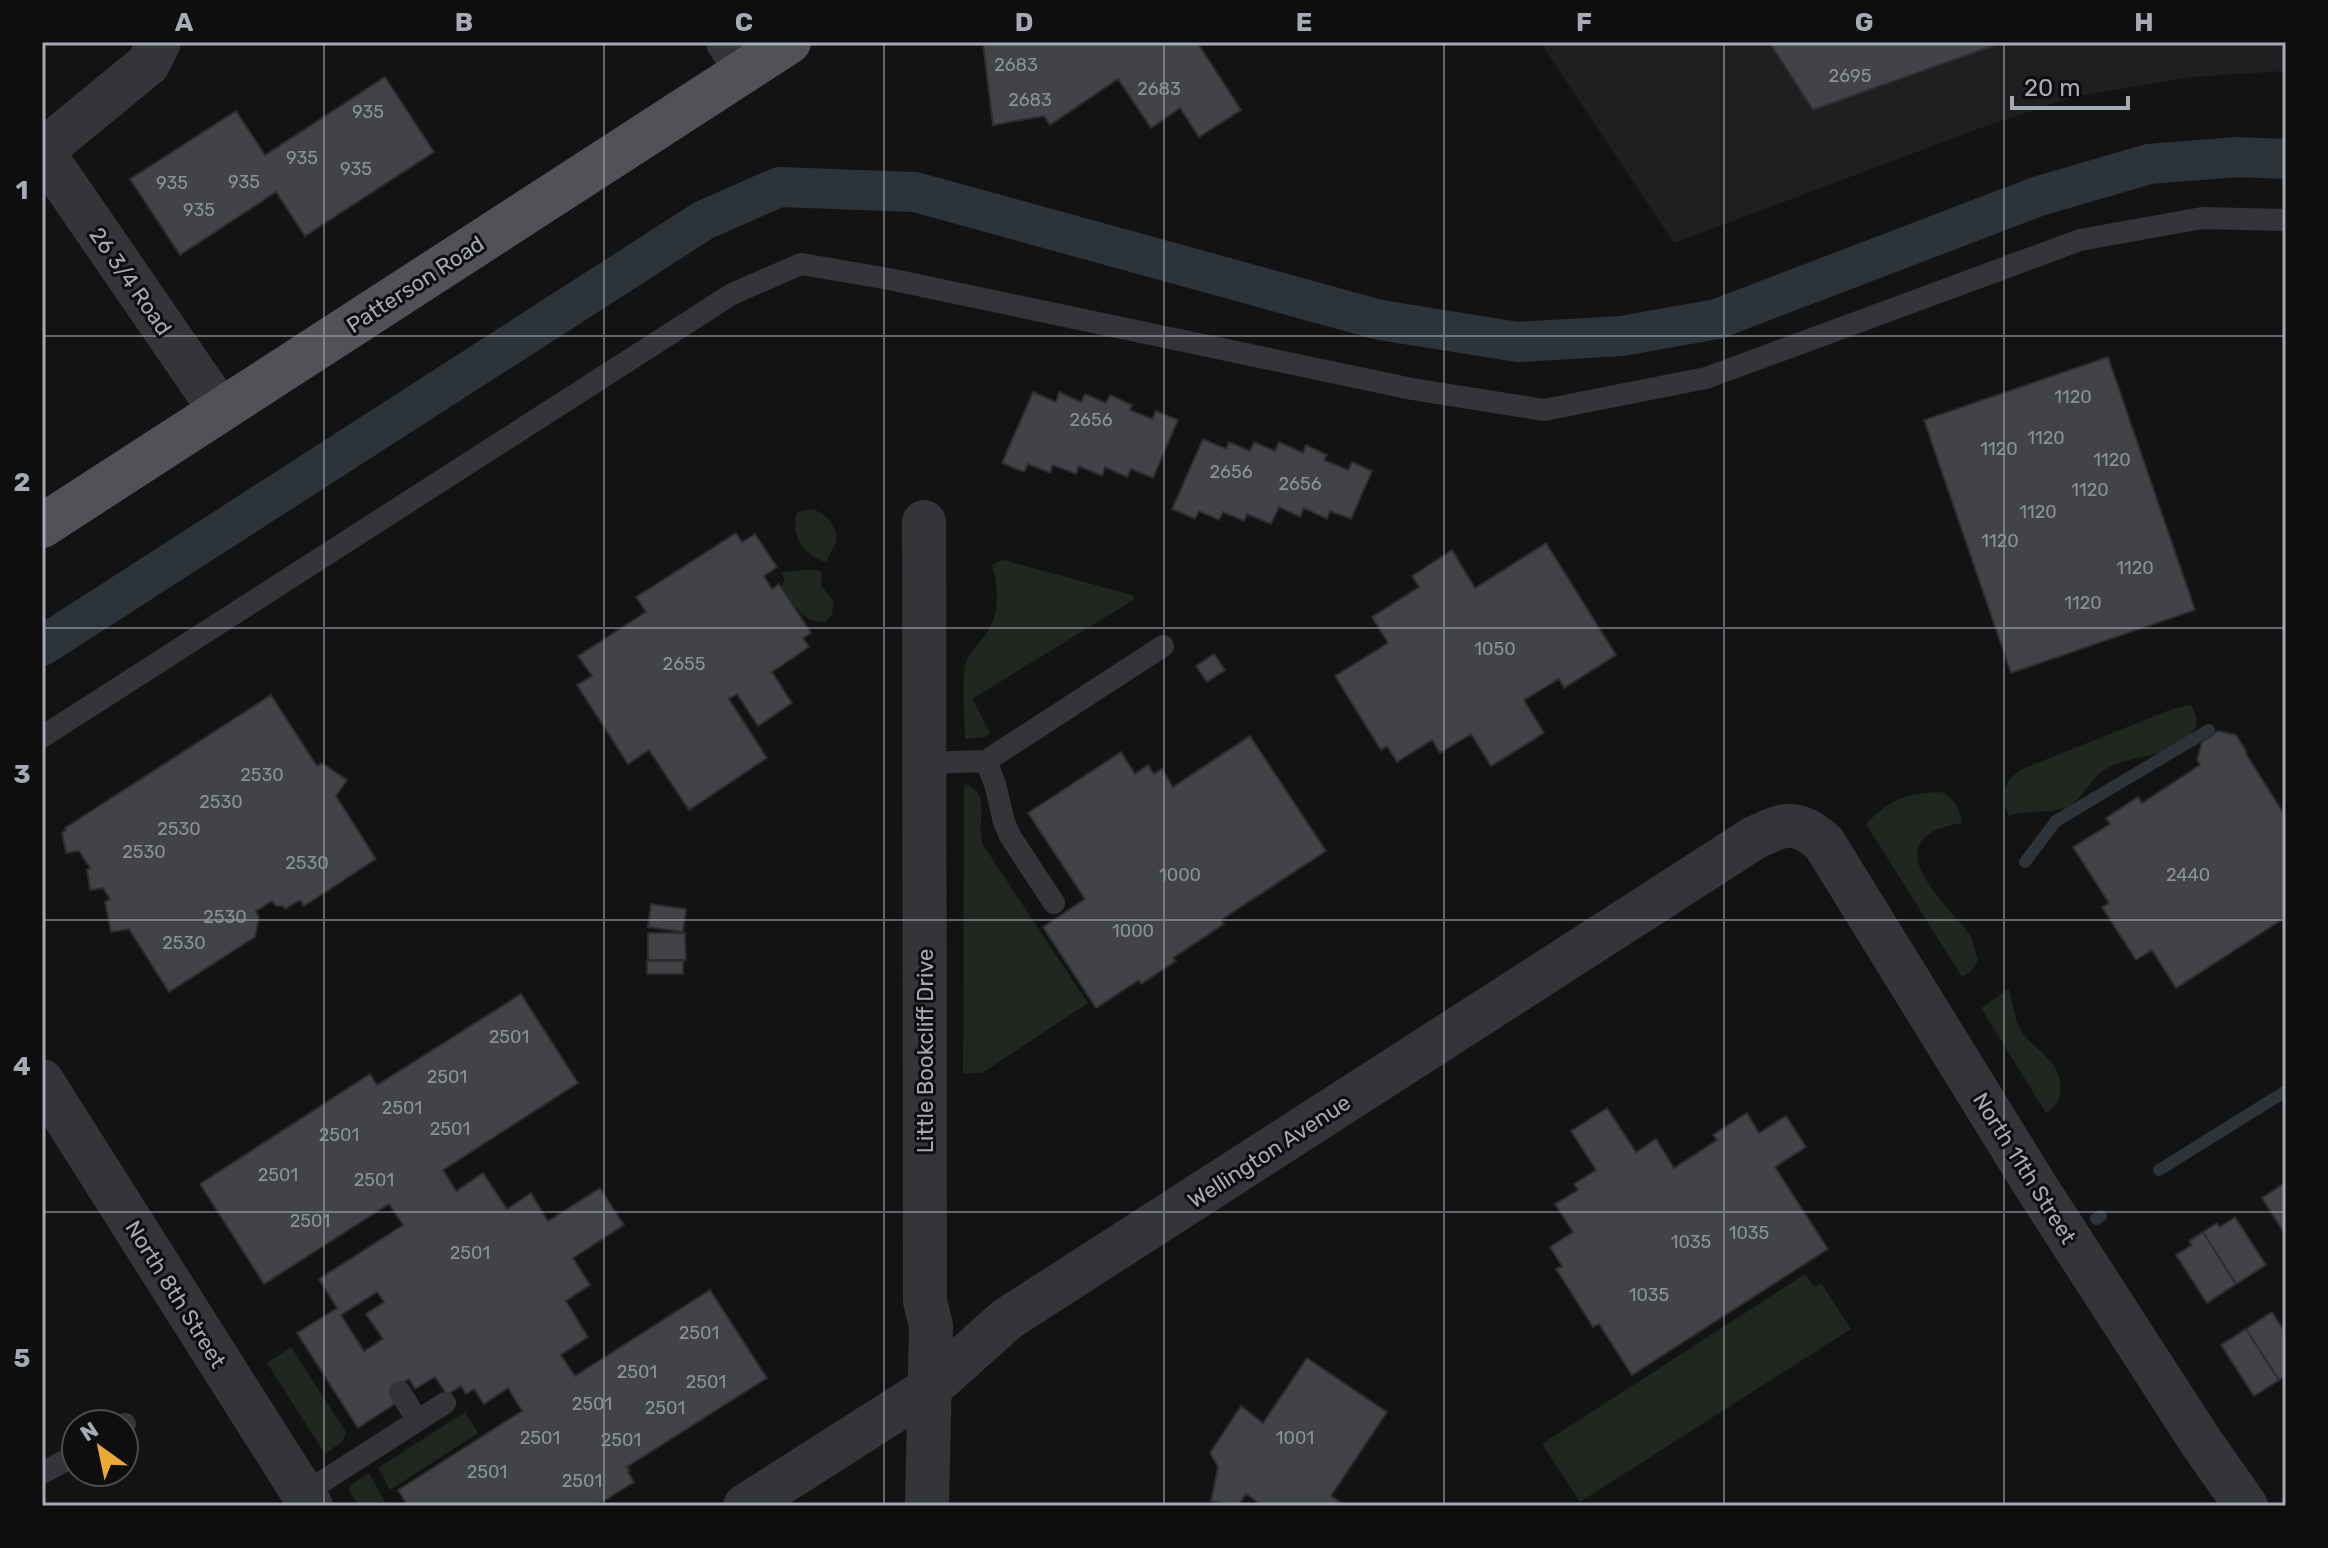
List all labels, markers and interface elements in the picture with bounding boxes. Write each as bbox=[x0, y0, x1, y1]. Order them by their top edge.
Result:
text: A bbox=[175, 7, 194, 38]
text: B bbox=[455, 7, 473, 38]
text: C bbox=[735, 7, 753, 38]
text: D bbox=[1015, 7, 1033, 38]
text: E bbox=[1296, 7, 1312, 38]
text: F bbox=[1576, 7, 1592, 38]
text: G bbox=[1855, 7, 1873, 38]
text: H bbox=[2134, 7, 2154, 38]
house number: 2683 bbox=[994, 54, 1038, 76]
scale bar bbox=[2012, 60, 2128, 110]
house number: 2695 bbox=[1829, 65, 1871, 87]
text: 20 m bbox=[2024, 74, 2081, 102]
house number: 2683 bbox=[1137, 78, 1181, 100]
house number: 2683 bbox=[1008, 89, 1052, 111]
house number: 935 bbox=[352, 101, 384, 123]
house number: 935 bbox=[286, 147, 318, 169]
house number: 935 bbox=[340, 158, 372, 180]
house number: 935 bbox=[228, 171, 260, 193]
house number: 935 bbox=[156, 172, 188, 194]
text: 1 bbox=[16, 175, 28, 206]
house number: 935 bbox=[183, 199, 215, 221]
street label: 26 3/4 Road bbox=[84, 222, 178, 340]
street label: Patterson Road bbox=[341, 230, 489, 339]
house number: 1120 bbox=[2054, 386, 2092, 408]
house number: 2656 bbox=[1070, 409, 1113, 431]
house number: 1120 bbox=[2027, 427, 2065, 449]
house number: 1120 bbox=[1980, 438, 2018, 460]
house number: 1120 bbox=[2093, 449, 2131, 471]
house number: 2656 bbox=[1210, 461, 1253, 483]
text: 2 bbox=[14, 467, 30, 498]
house number: 2656 bbox=[1279, 473, 1322, 495]
house number: 1120 bbox=[2071, 479, 2109, 501]
house number: 1120 bbox=[2019, 501, 2057, 523]
house number: 1120 bbox=[1981, 530, 2019, 552]
house number: 1120 bbox=[2116, 557, 2154, 579]
house number: 1120 bbox=[2064, 592, 2102, 614]
house number: 1050 bbox=[1474, 638, 1516, 660]
house number: 2655 bbox=[663, 653, 705, 675]
text: 3 bbox=[13, 759, 31, 790]
house number: 2530 bbox=[240, 764, 284, 786]
house number: 2530 bbox=[199, 791, 243, 813]
house number: 2530 bbox=[157, 818, 201, 840]
house number: 2530 bbox=[122, 841, 166, 863]
house number: 2530 bbox=[285, 852, 329, 874]
house number: 1000 bbox=[1159, 864, 1201, 886]
house number: 2440 bbox=[2166, 864, 2210, 886]
house number: 2530 bbox=[203, 906, 247, 928]
house number: 1000 bbox=[1112, 920, 1154, 942]
house number: 2530 bbox=[162, 932, 206, 954]
street label: Little Bookcliff Drive bbox=[912, 949, 939, 1153]
house number: 2501 bbox=[489, 1026, 529, 1048]
text: 4 bbox=[13, 1051, 31, 1082]
house number: 2501 bbox=[427, 1066, 467, 1088]
street label: North 11th Street bbox=[1967, 1088, 2082, 1249]
street label: Wellington Avenue bbox=[1183, 1089, 1356, 1214]
house number: 2501 bbox=[382, 1097, 422, 1119]
house number: 2501 bbox=[430, 1118, 470, 1140]
house number: 2501 bbox=[319, 1124, 359, 1146]
house number: 2501 bbox=[258, 1164, 298, 1186]
house number: 2501 bbox=[354, 1169, 394, 1191]
house number: 2501 bbox=[290, 1210, 330, 1232]
street label: North 8th Street bbox=[119, 1216, 232, 1373]
house number: 1035 bbox=[1729, 1222, 1769, 1244]
house number: 1035 bbox=[1671, 1231, 1711, 1253]
house number: 2501 bbox=[450, 1242, 490, 1264]
house number: 1035 bbox=[1629, 1284, 1669, 1306]
house number: 2501 bbox=[679, 1322, 719, 1344]
text: 5 bbox=[14, 1343, 30, 1374]
house number: 2501 bbox=[617, 1361, 657, 1383]
house number: 2501 bbox=[686, 1371, 726, 1393]
house number: 2501 bbox=[572, 1393, 612, 1415]
house number: 2501 bbox=[645, 1397, 685, 1419]
north arrow bbox=[60, 1408, 140, 1488]
text: N bbox=[75, 1416, 103, 1447]
house number: 2501 bbox=[520, 1427, 560, 1449]
house number: 1001 bbox=[1276, 1427, 1314, 1449]
house number: 2501 bbox=[601, 1429, 641, 1451]
house number: 2501 bbox=[467, 1461, 507, 1483]
house number: 2501 bbox=[562, 1470, 602, 1492]

